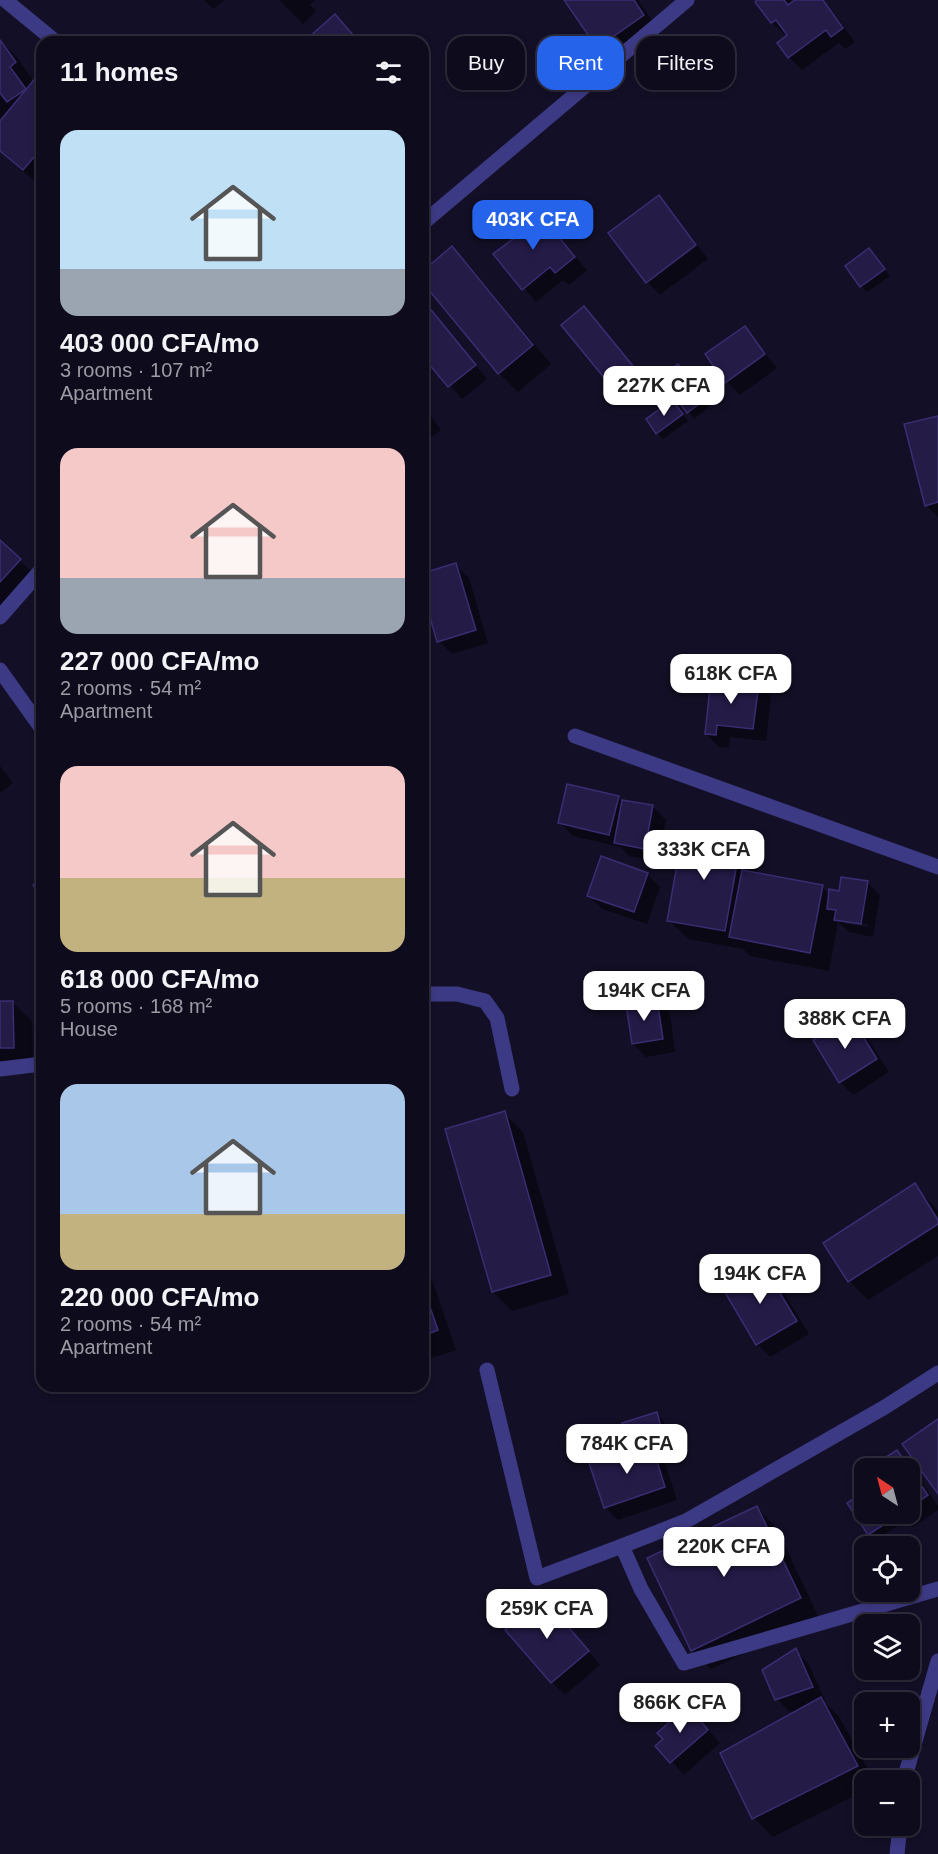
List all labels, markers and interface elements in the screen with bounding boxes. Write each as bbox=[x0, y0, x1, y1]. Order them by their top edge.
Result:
chip: Buy bbox=[447, 36, 525, 90]
chip: Rent bbox=[537, 36, 624, 90]
chip: Filters bbox=[636, 36, 735, 90]
icon: filters bbox=[372, 56, 405, 89]
text: 11 homes bbox=[60, 57, 179, 87]
icon: home bbox=[179, 169, 287, 277]
pin: 403K CFA bbox=[471, 200, 595, 251]
text: 403K CFA bbox=[486, 208, 580, 230]
text: 403 000 CFA/mo bbox=[60, 328, 259, 358]
text: 3 rooms · 107 m² bbox=[60, 359, 212, 381]
pin: 227K CFA bbox=[602, 366, 726, 417]
text: 227K CFA bbox=[617, 374, 711, 396]
text: Apartment bbox=[60, 382, 152, 404]
icon: home bbox=[179, 487, 287, 595]
text: 227 000 CFA/mo bbox=[60, 646, 259, 676]
pin: 618K CFA bbox=[669, 654, 793, 705]
text: 618K CFA bbox=[684, 662, 778, 684]
text: 2 rooms · 54 m² bbox=[60, 677, 201, 699]
text: Apartment bbox=[60, 700, 152, 722]
icon: home bbox=[179, 805, 287, 913]
pin: 333K CFA bbox=[642, 830, 766, 881]
text: 333K CFA bbox=[657, 838, 751, 860]
text: 618 000 CFA/mo bbox=[60, 964, 259, 994]
pin: 194K CFA bbox=[582, 971, 706, 1022]
text: 194K CFA bbox=[597, 979, 691, 1001]
text: 5 rooms · 168 m² bbox=[60, 995, 212, 1017]
pin: 388K CFA bbox=[783, 999, 907, 1050]
text: 388K CFA bbox=[798, 1007, 892, 1029]
text: House bbox=[60, 1018, 118, 1040]
icon: home bbox=[179, 1123, 287, 1231]
pin: 194K CFA bbox=[698, 1254, 822, 1305]
text: 194K CFA bbox=[713, 1262, 807, 1284]
text: 220 000 CFA/mo bbox=[60, 1282, 259, 1312]
text: 2 rooms · 54 m² bbox=[60, 1313, 201, 1335]
text: Apartment bbox=[60, 1336, 152, 1358]
pin: 784K CFA bbox=[565, 1424, 689, 1475]
text: 784K CFA bbox=[580, 1432, 674, 1454]
north arrow bbox=[854, 1458, 920, 1524]
map controls bbox=[854, 1458, 920, 1836]
pin: 220K CFA bbox=[662, 1527, 786, 1578]
text: 220K CFA bbox=[677, 1535, 771, 1557]
button: locate bbox=[854, 1536, 920, 1602]
pin: 259K CFA bbox=[485, 1589, 609, 1640]
text: 259K CFA bbox=[500, 1597, 594, 1619]
button: layers bbox=[854, 1614, 920, 1680]
pin: 866K CFA bbox=[618, 1683, 742, 1734]
text: 866K CFA bbox=[633, 1691, 727, 1713]
button: + bbox=[854, 1692, 920, 1758]
button: − bbox=[854, 1770, 920, 1836]

